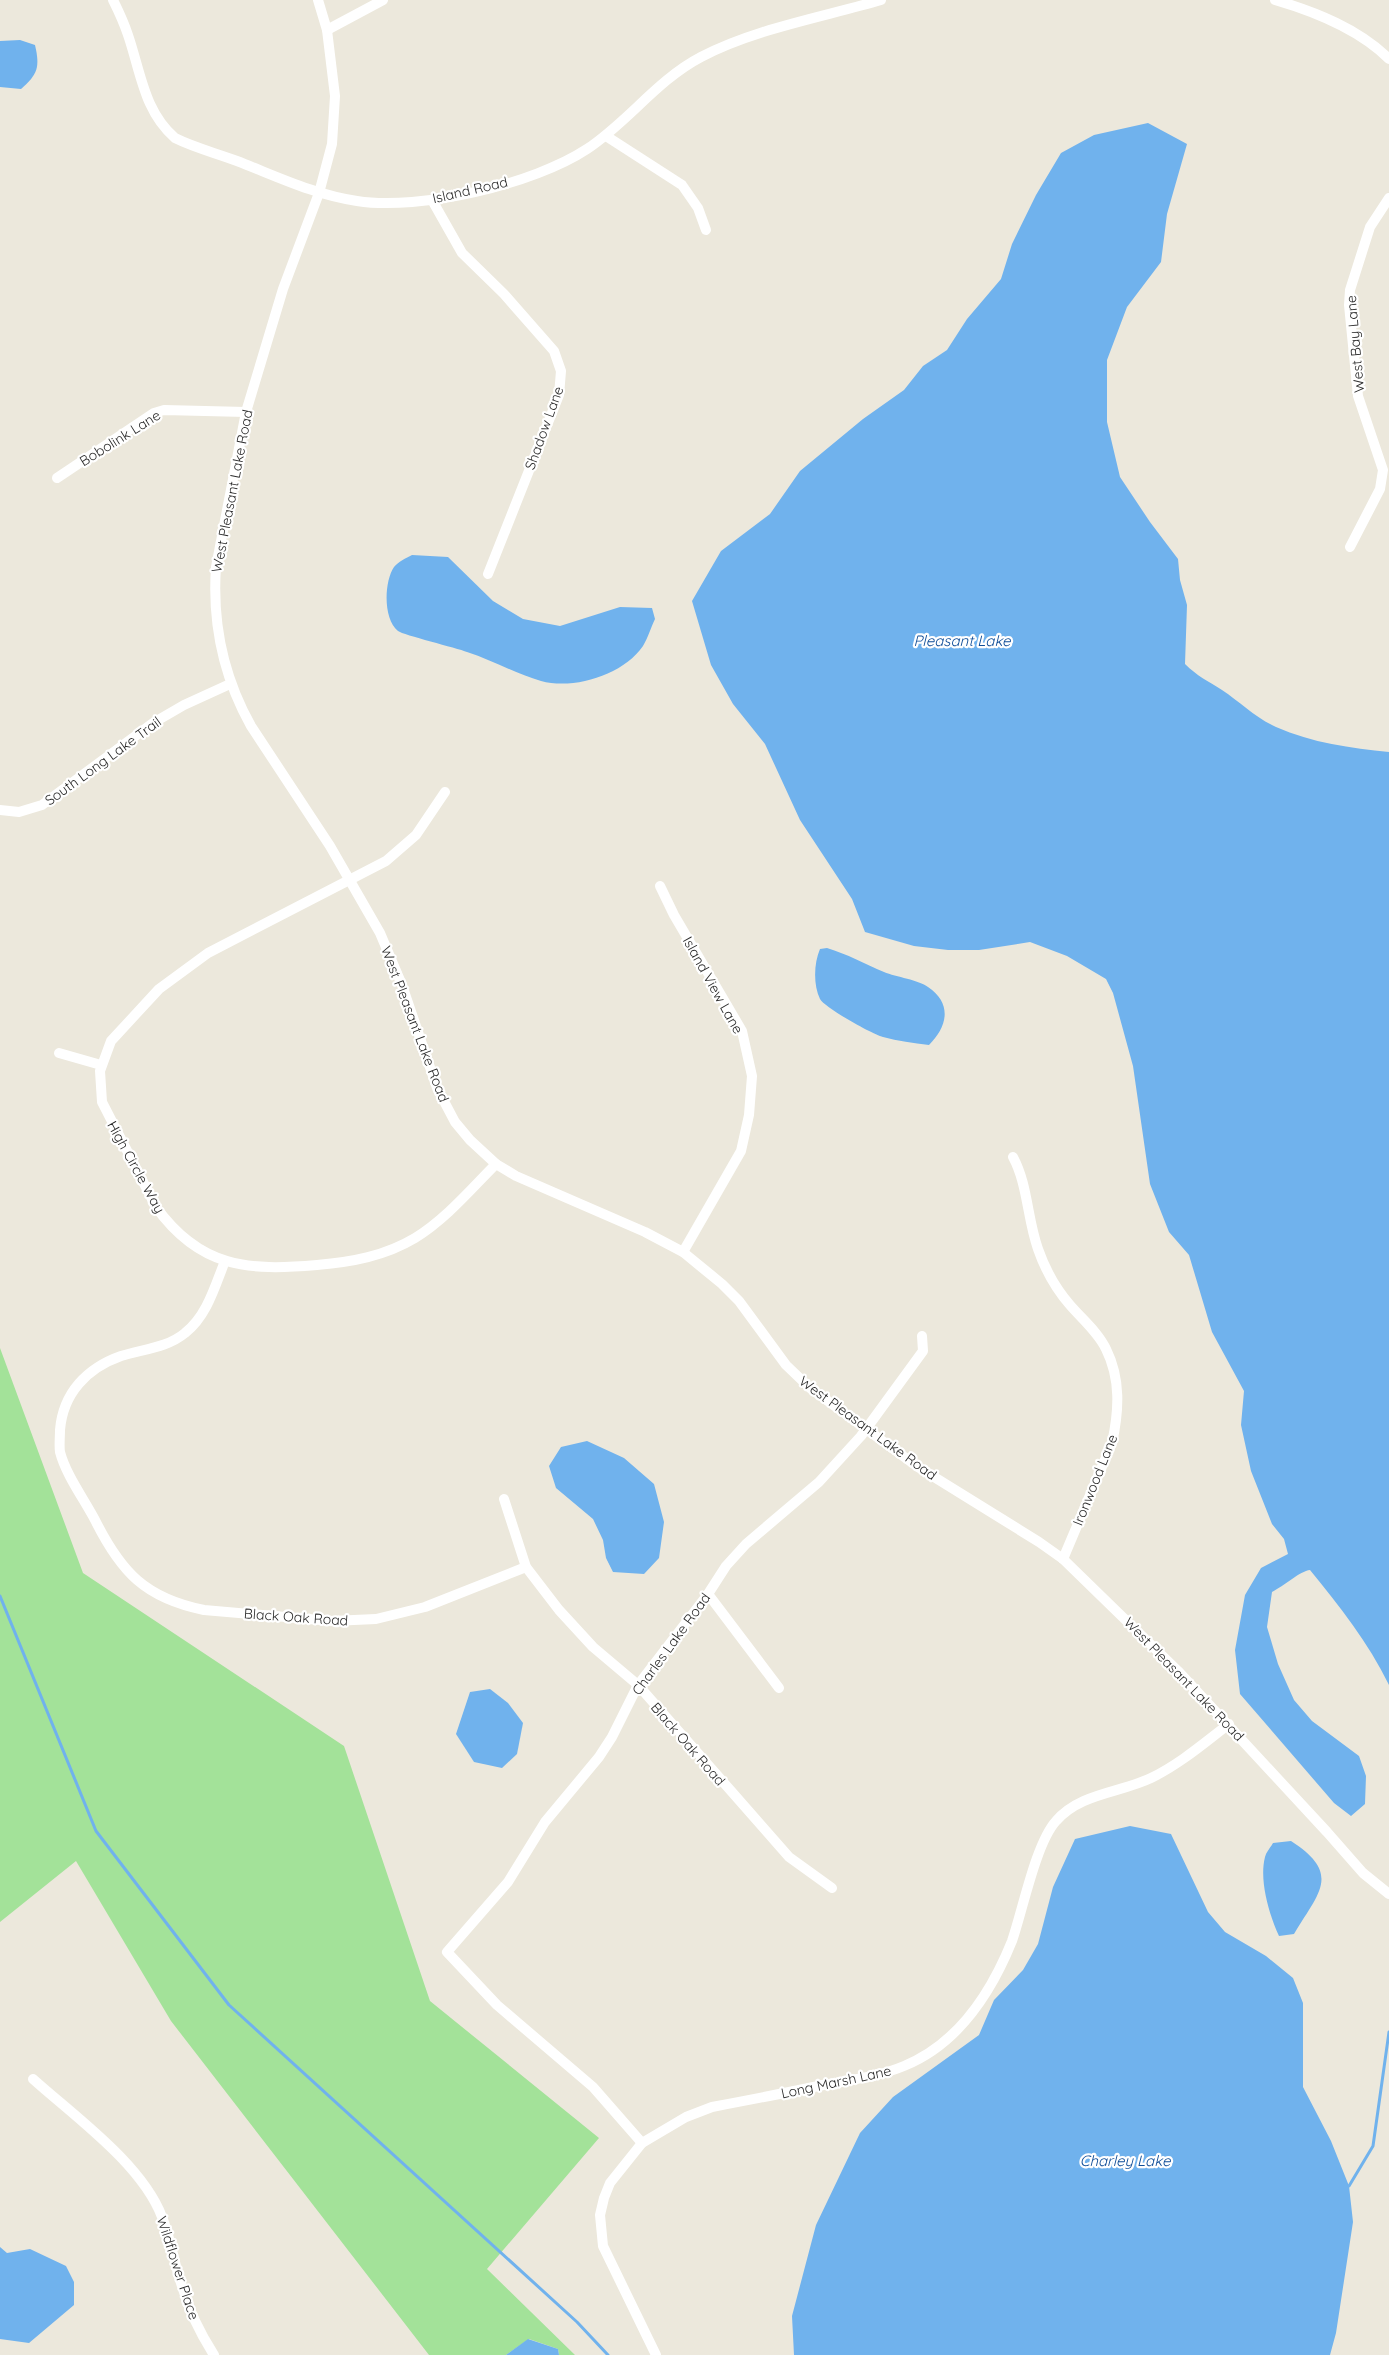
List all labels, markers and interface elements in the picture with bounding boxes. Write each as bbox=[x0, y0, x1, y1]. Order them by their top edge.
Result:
street label: Island Road bbox=[431, 173, 509, 207]
street label: West Bay Lane bbox=[1342, 294, 1368, 393]
street label: Shadow Lane bbox=[521, 384, 567, 472]
street label: Bobolink Lane bbox=[76, 406, 164, 470]
street label: West Pleasant Lake Road bbox=[207, 408, 257, 574]
water label: Pleasant Lake bbox=[913, 631, 1011, 650]
street label: South Long Lake Trail bbox=[41, 713, 165, 809]
street label: Island View Lane bbox=[679, 933, 747, 1037]
street label: West Pleasant Lake Road bbox=[377, 943, 453, 1105]
street label: High Circle Way bbox=[103, 1118, 169, 1216]
street label: West Pleasant Lake Road bbox=[796, 1372, 940, 1484]
street label: Ironwood Lane bbox=[1069, 1432, 1122, 1528]
street label: Charles Lake Road bbox=[628, 1589, 714, 1699]
street label: Black Oak Road bbox=[243, 1604, 349, 1630]
street label: West Pleasant Lake Road bbox=[1120, 1613, 1248, 1745]
street label: Black Oak Road bbox=[647, 1699, 729, 1789]
street label: Long Marsh Lane bbox=[779, 2062, 893, 2102]
water label: Charley Lake bbox=[1080, 2151, 1171, 2170]
street label: Wildflower Place bbox=[153, 2214, 203, 2322]

